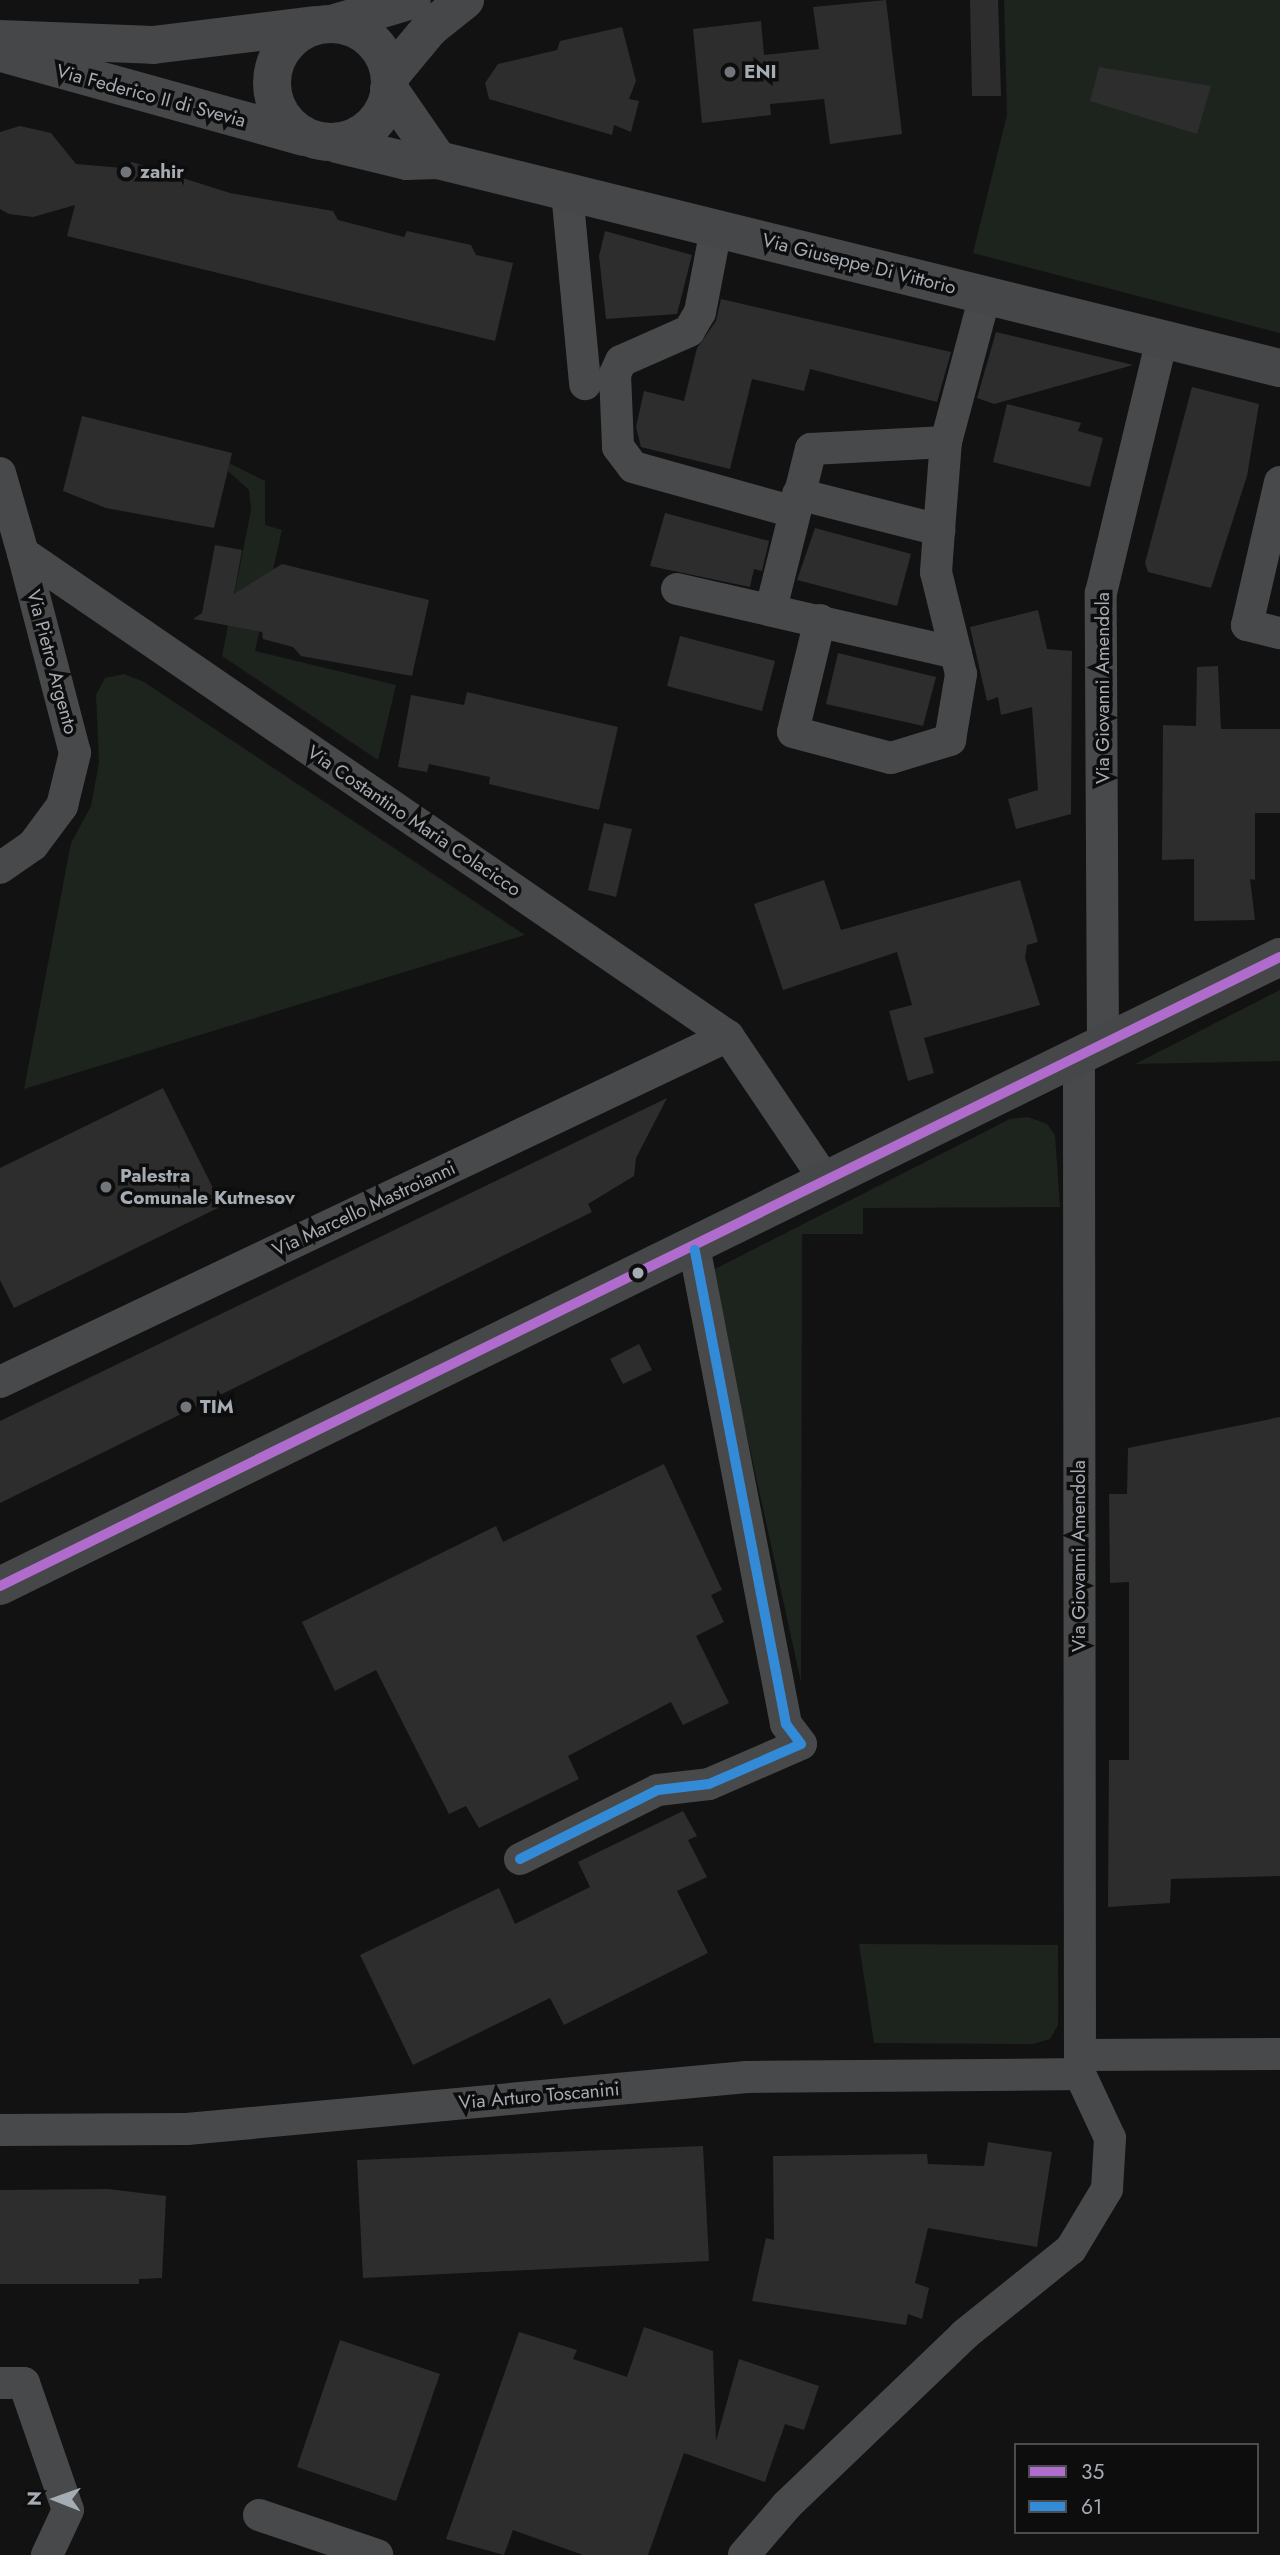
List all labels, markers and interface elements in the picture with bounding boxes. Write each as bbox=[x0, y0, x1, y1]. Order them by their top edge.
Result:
street label: Via Federico II di Svevia bbox=[54, 60, 248, 132]
place label: ENI bbox=[744, 61, 777, 83]
marker: ENI bbox=[722, 64, 738, 80]
place label: zahir bbox=[140, 161, 184, 183]
marker: zahir bbox=[118, 164, 134, 180]
street label: Via Giuseppe Di Vittorio bbox=[760, 229, 958, 299]
street label: Via Pietro Argento bbox=[22, 587, 82, 737]
street label: Via Giovanni Amendola bbox=[1092, 592, 1114, 784]
street label: Via Costantino Maria Colacicco bbox=[303, 741, 525, 901]
street label: Via Marcello Mastroianni bbox=[269, 1157, 459, 1261]
place label: Palestra Comunale Kutnesov bbox=[120, 1165, 295, 1209]
marker: Palestra Comunale Kutnesov bbox=[98, 1179, 114, 1195]
unlabelled marker bbox=[631, 1266, 645, 1280]
place label: TIM bbox=[200, 1396, 234, 1418]
marker: TIM bbox=[178, 1399, 194, 1415]
street label: Via Giovanni Amendola bbox=[1068, 1460, 1090, 1652]
street label: Via Arturo Toscanini bbox=[458, 2078, 620, 2114]
legend bbox=[1014, 2443, 1259, 2534]
text: 35 bbox=[1081, 2457, 1104, 2487]
north arrow bbox=[21, 2464, 91, 2534]
text: N bbox=[21, 2491, 48, 2506]
text: 61 bbox=[1081, 2492, 1103, 2522]

